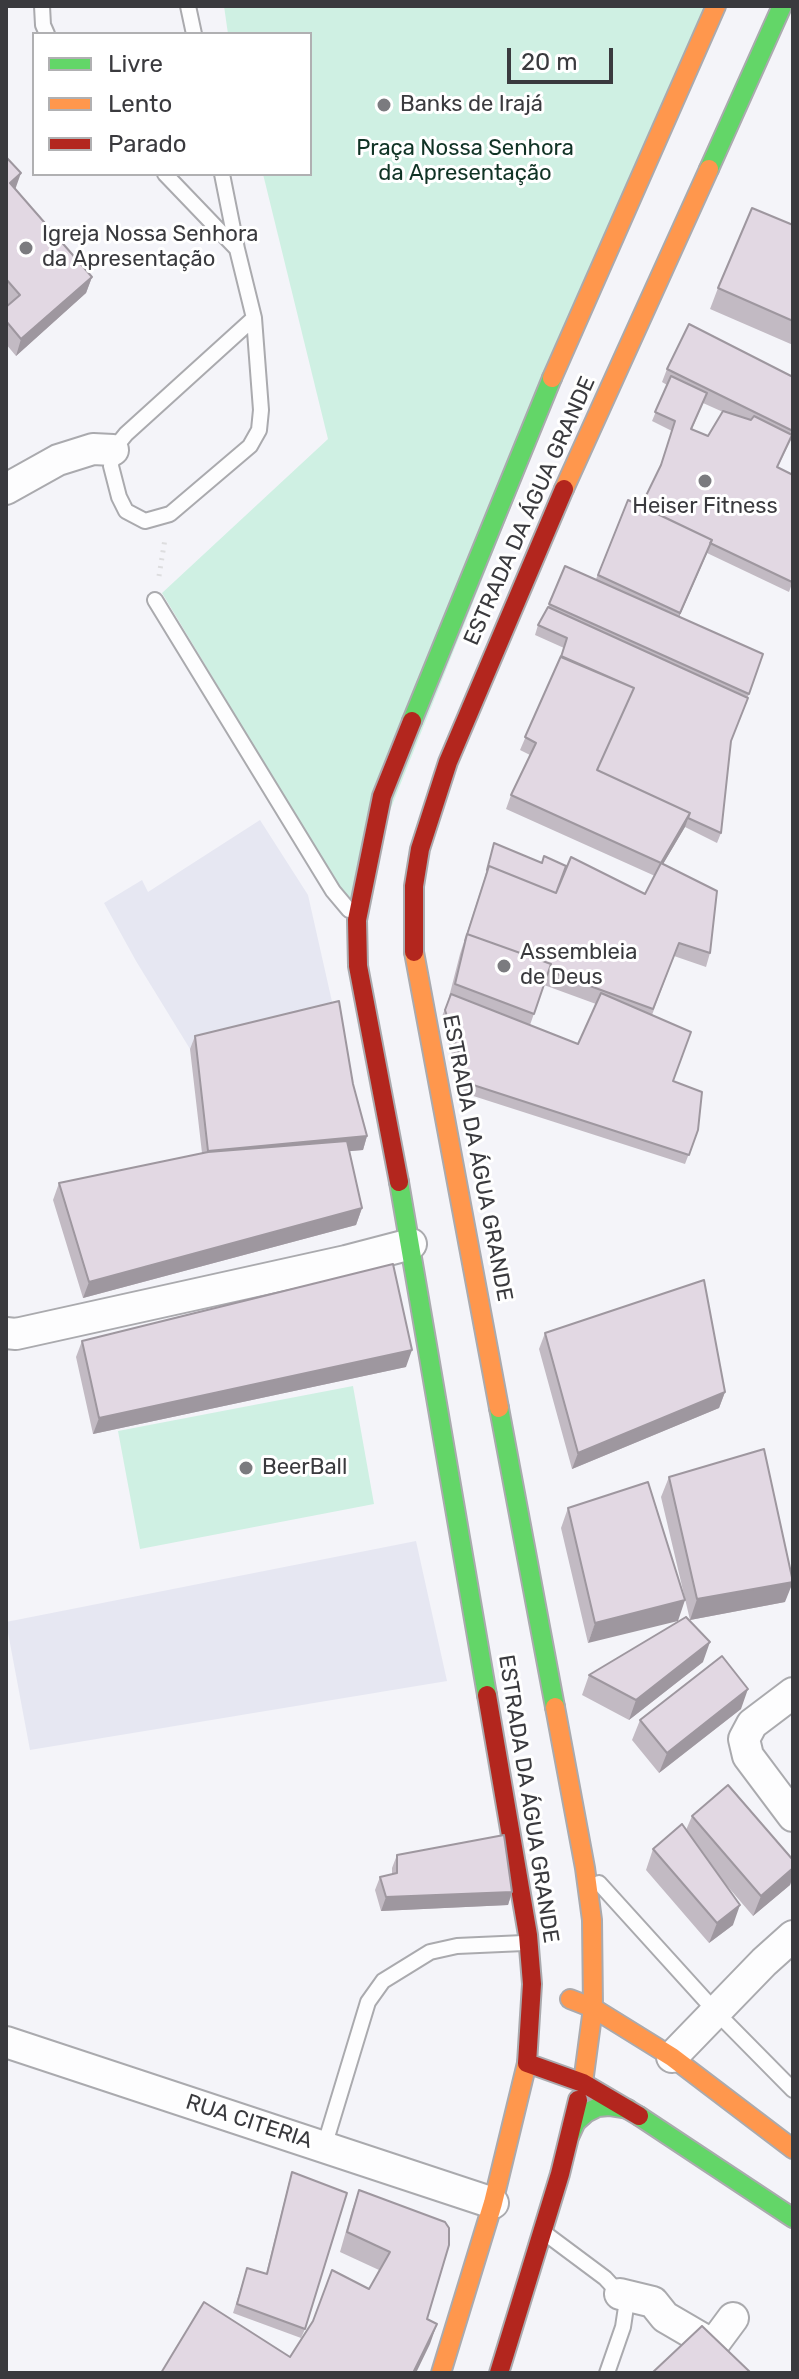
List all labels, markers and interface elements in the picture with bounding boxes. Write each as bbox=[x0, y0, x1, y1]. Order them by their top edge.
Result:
legend bbox=[32, 32, 312, 176]
scale bar bbox=[511, 32, 617, 82]
text: 20 m bbox=[521, 48, 578, 76]
text: Livre bbox=[108, 50, 163, 78]
text: Lento bbox=[108, 90, 172, 118]
place label: Banks de Irajá bbox=[400, 92, 543, 118]
marker: Banks de Irajá bbox=[375, 96, 393, 114]
text: Parado bbox=[108, 130, 187, 158]
park label: Praça Nossa Senhora da Apresentação bbox=[356, 136, 574, 188]
place label: Igreja Nossa Senhora da Apresentação bbox=[42, 222, 258, 274]
marker: Igreja Nossa Senhora da Apresentação bbox=[17, 239, 35, 257]
street label: ESTRADA DA ÁGUA GRANDE bbox=[459, 373, 601, 649]
marker: Heiser Fitness bbox=[696, 472, 714, 490]
place label: Heiser Fitness bbox=[632, 494, 778, 520]
place label: Assembleia de Deus bbox=[520, 940, 637, 992]
marker: Assembleia de Deus bbox=[495, 957, 513, 975]
street label: ESTRADA DA ÁGUA GRANDE bbox=[436, 1012, 518, 1304]
place label: BeerBall bbox=[262, 1455, 347, 1481]
marker: BeerBall bbox=[237, 1459, 255, 1477]
street label: ESTRADA DA ÁGUA GRANDE bbox=[492, 1653, 564, 1945]
street label: RUA CITERIA bbox=[182, 2089, 316, 2155]

